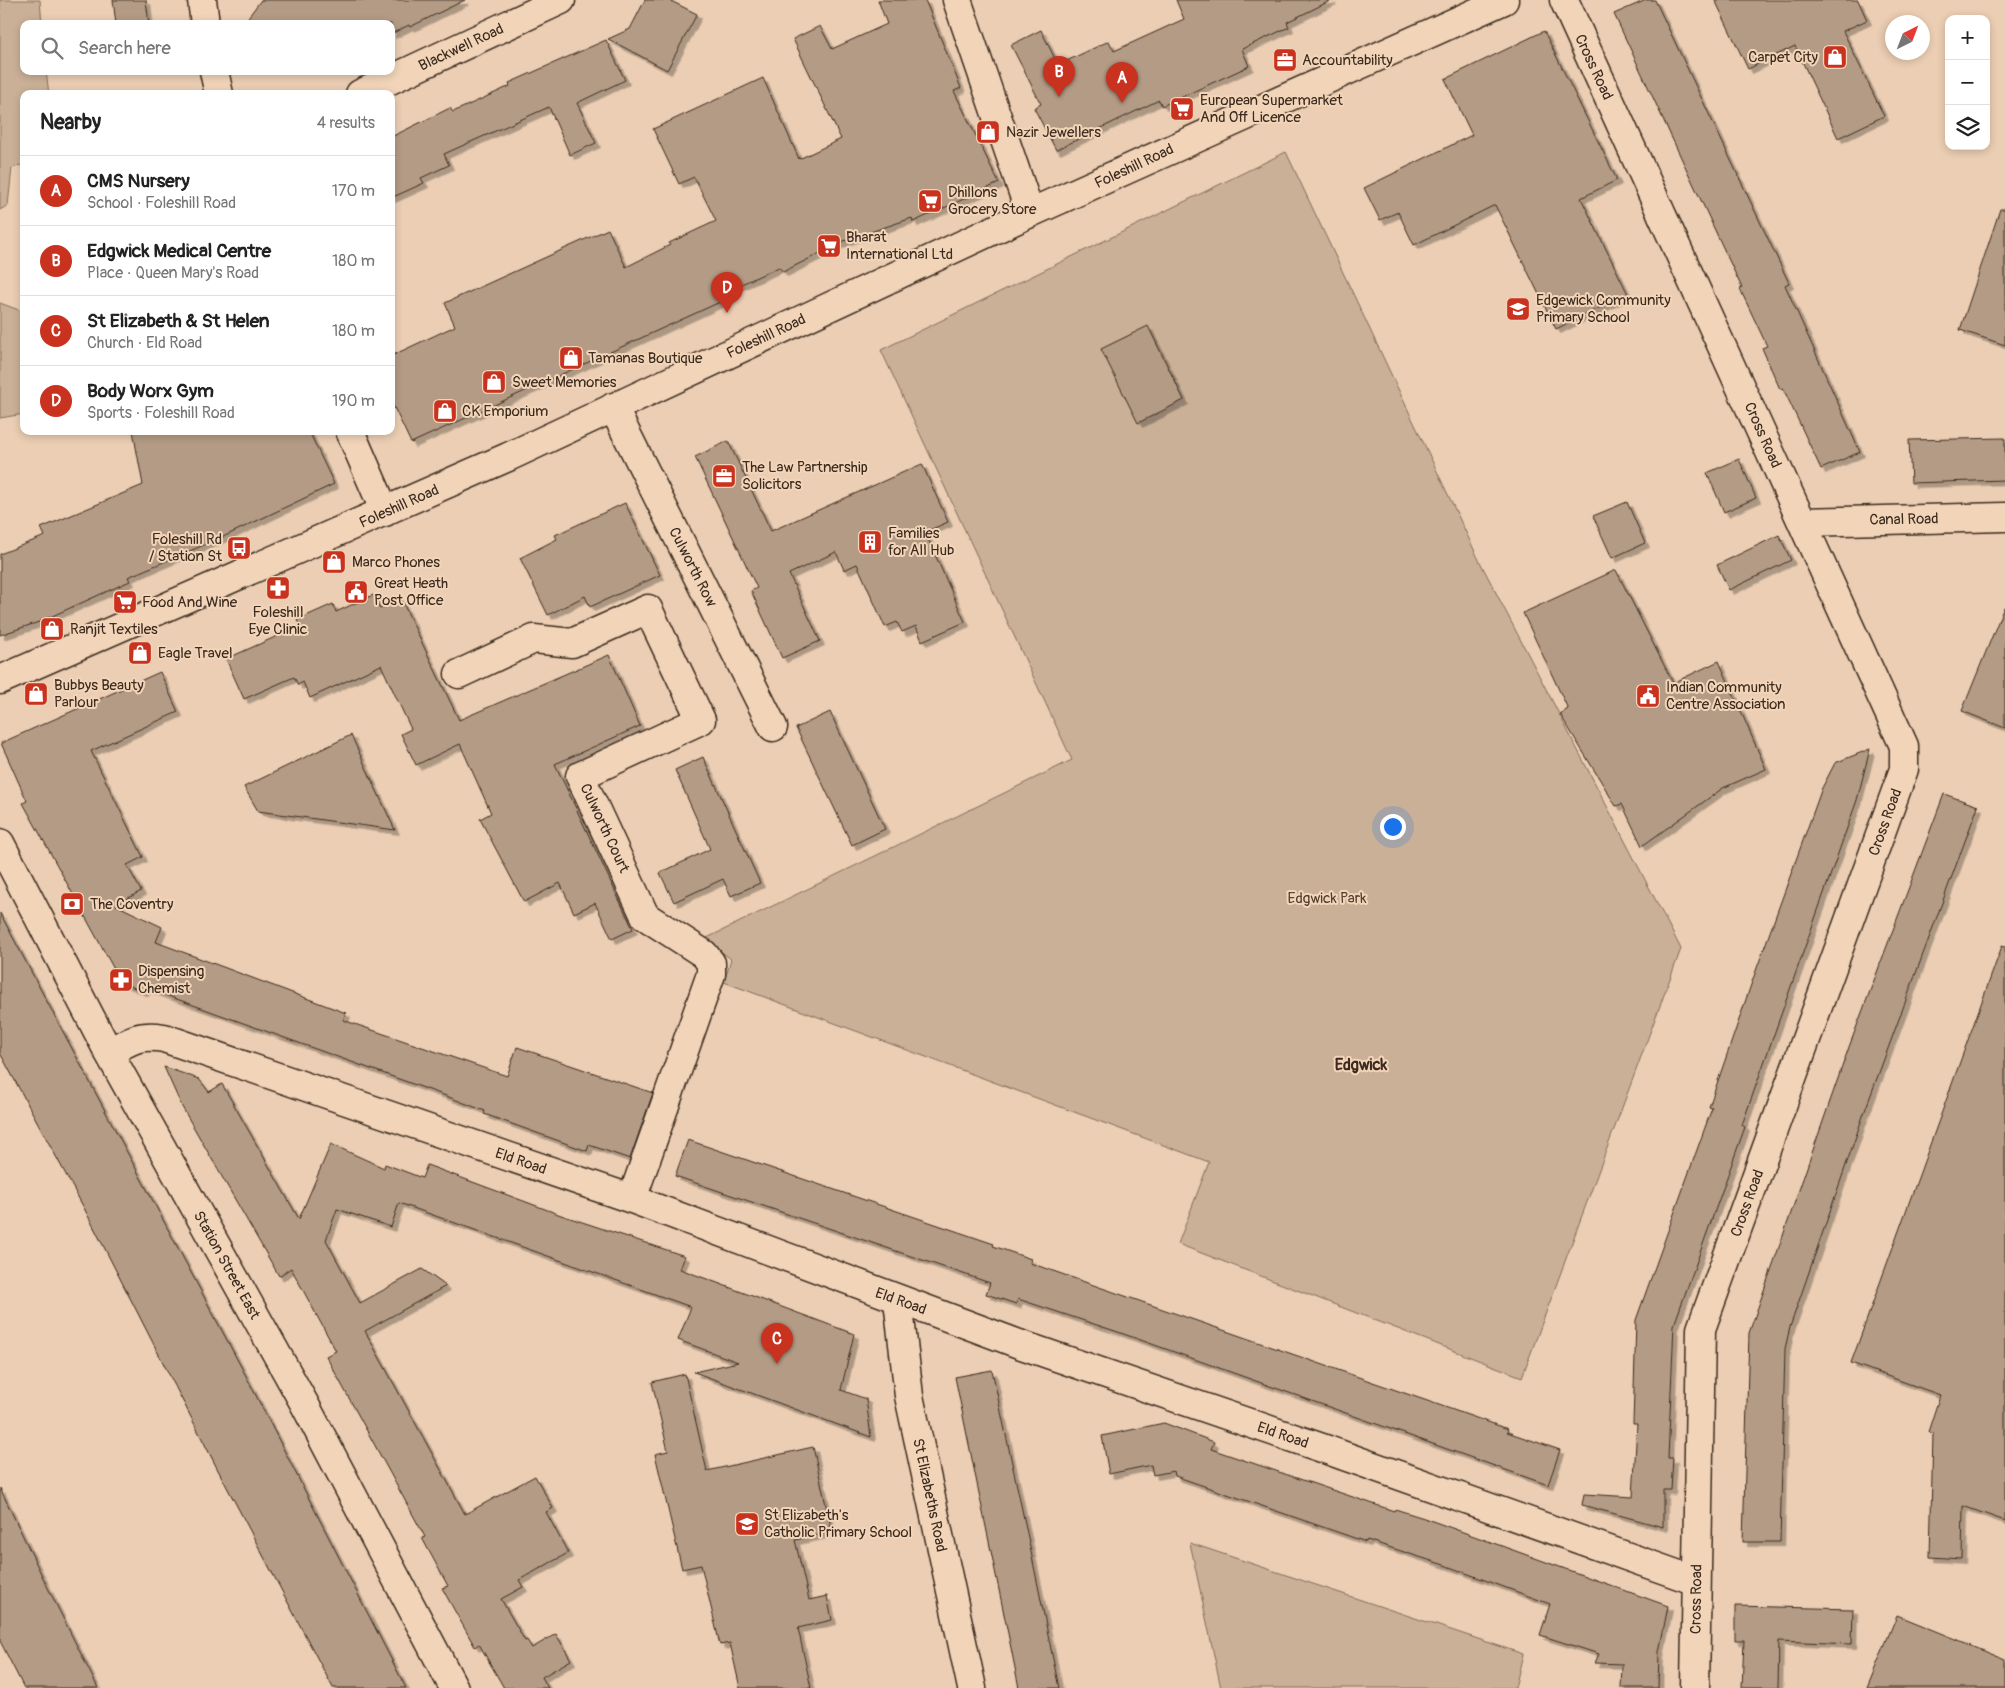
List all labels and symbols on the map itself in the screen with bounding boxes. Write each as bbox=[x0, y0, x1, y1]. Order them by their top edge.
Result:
north arrow bbox=[1885, 15, 1930, 60]
street label: Blackwell Road bbox=[416, 19, 507, 75]
street label: Cross Road bbox=[1570, 31, 1617, 103]
shop icon: Carpet City bbox=[1822, 44, 1848, 70]
office icon: Accountability bbox=[1272, 47, 1298, 73]
place label: Carpet City bbox=[1748, 48, 1819, 67]
place label: Accountability bbox=[1302, 51, 1393, 70]
pin: B bbox=[1043, 56, 1075, 97]
pin: A bbox=[1106, 62, 1138, 103]
place label: European Supermarket And Off Licence bbox=[1200, 91, 1344, 127]
supermarket icon: European Supermarket And Off Licence bbox=[1169, 96, 1195, 122]
shop icon: Nazir Jewellers bbox=[975, 119, 1001, 145]
place label: Nazir Jewellers bbox=[1006, 123, 1101, 142]
street label: Foleshill Road bbox=[1092, 140, 1177, 193]
place label: Dhillons Grocery Store bbox=[948, 183, 1037, 219]
supermarket icon: Dhillons Grocery Store bbox=[917, 188, 943, 214]
place label: Bharat International Ltd bbox=[846, 228, 953, 264]
supermarket icon: Bharat International Ltd bbox=[816, 233, 842, 259]
pin: D bbox=[711, 272, 743, 313]
place label: Edgewick Community Primary School bbox=[1536, 291, 1671, 327]
school or university icon: Edgewick Community Primary School bbox=[1505, 296, 1531, 322]
street label: Foleshill Road bbox=[724, 310, 809, 363]
shop icon: Tamanas Boutique bbox=[558, 345, 584, 371]
place label: Tamanas Boutique bbox=[588, 349, 703, 368]
shop icon: Sweet Memories bbox=[481, 369, 507, 395]
place label: Sweet Memories bbox=[512, 373, 617, 392]
shop icon: CK Emporium bbox=[432, 398, 458, 424]
street label: Cross Road bbox=[1740, 399, 1785, 471]
place label: CK Emporium bbox=[462, 402, 548, 421]
place label: The Law Partnership Solicitors bbox=[742, 458, 868, 494]
office icon: The Law Partnership Solicitors bbox=[711, 463, 737, 489]
street label: Foleshill Road bbox=[356, 480, 442, 532]
street label: Canal Road bbox=[1869, 509, 1939, 530]
street label: Culworth Row bbox=[664, 524, 721, 610]
place label: Families for All Hub bbox=[888, 524, 954, 560]
building icon: Families for All Hub bbox=[857, 529, 883, 555]
place label: Foleshill Rd / Station St bbox=[149, 530, 223, 566]
bus stop icon: Foleshill Rd / Station St bbox=[226, 535, 252, 561]
shop icon: Marco Phones bbox=[321, 549, 347, 575]
place label: Marco Phones bbox=[352, 553, 440, 572]
place label: Great Heath Post Office bbox=[374, 574, 448, 610]
pharmacy icon: Foleshill Eye Clinic bbox=[265, 575, 291, 601]
public building icon: Great Heath Post Office bbox=[343, 579, 369, 605]
supermarket icon: Food And Wine bbox=[112, 589, 138, 615]
place label: Food And Wine bbox=[142, 593, 238, 612]
place label: Foleshill Eye Clinic bbox=[249, 603, 308, 639]
shop icon: Ranjit Textiles bbox=[39, 616, 65, 642]
place label: Ranjit Textiles bbox=[70, 620, 158, 639]
shop icon: Eagle Travel bbox=[127, 640, 153, 666]
place label: Eagle Travel bbox=[158, 644, 232, 663]
place label: Bubbys Beauty Parlour bbox=[54, 676, 144, 712]
place label: Indian Community Centre Association bbox=[1666, 678, 1786, 714]
shop icon: Bubbys Beauty Parlour bbox=[23, 681, 49, 707]
public building icon: Indian Community Centre Association bbox=[1635, 683, 1661, 709]
street label: Culworth Court bbox=[576, 780, 634, 877]
street label: Cross Road bbox=[1865, 786, 1906, 858]
your location bbox=[1380, 814, 1406, 840]
park label: Edgwick Park bbox=[1288, 889, 1367, 908]
bank icon: The Coventry bbox=[59, 891, 85, 917]
place label: The Coventry bbox=[90, 895, 174, 914]
place label: Dispensing Chemist bbox=[138, 962, 204, 998]
pharmacy icon: Dispensing Chemist bbox=[108, 967, 134, 993]
district label: Edgwick bbox=[1335, 1055, 1388, 1075]
street label: Eld Road bbox=[493, 1144, 549, 1179]
street label: Cross Road bbox=[1727, 1167, 1768, 1239]
street label: Station Street East bbox=[189, 1208, 265, 1324]
street label: Eld Road bbox=[873, 1283, 929, 1319]
pin: C bbox=[761, 1323, 793, 1364]
street label: Eld Road bbox=[1255, 1418, 1311, 1453]
street label: St Elizabeths Road bbox=[908, 1437, 951, 1554]
place label: St Elizabeth's Catholic Primary School bbox=[764, 1506, 912, 1542]
school or university icon: St Elizabeth's Catholic Primary School bbox=[734, 1511, 760, 1537]
street label: Cross Road bbox=[1686, 1564, 1707, 1634]

